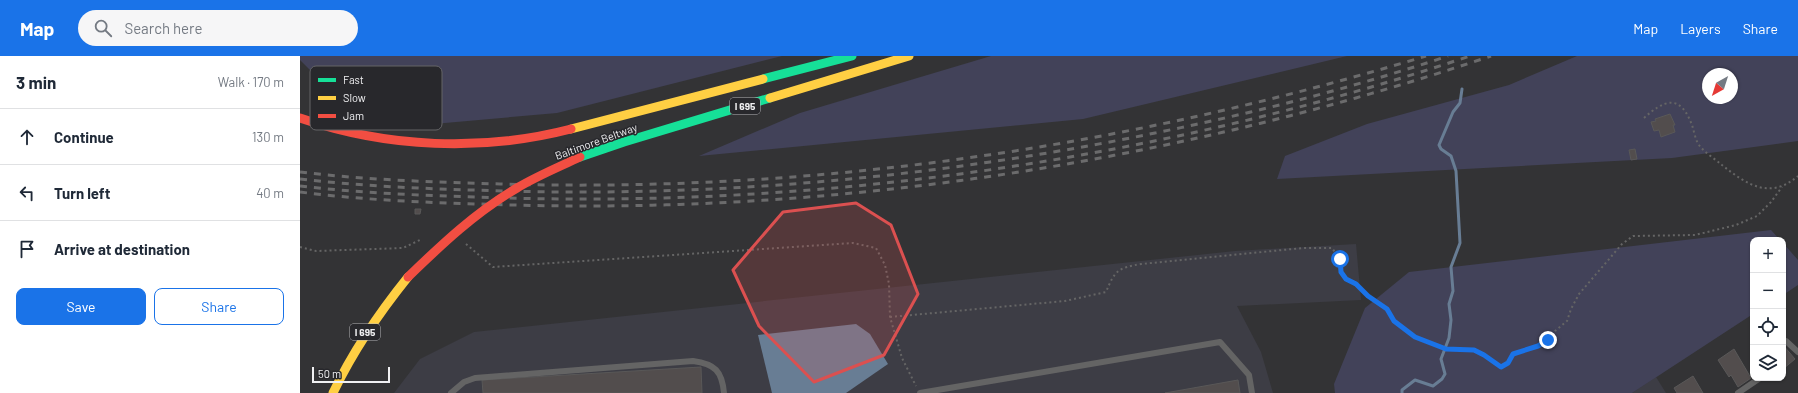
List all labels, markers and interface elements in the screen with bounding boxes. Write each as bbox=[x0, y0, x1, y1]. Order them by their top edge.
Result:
search box bbox=[78, 10, 358, 46]
text: Map bbox=[20, 17, 54, 40]
icon: search bbox=[92, 17, 114, 39]
text: Search here bbox=[124, 19, 202, 37]
text: Map bbox=[1633, 20, 1658, 37]
text: Layers bbox=[1680, 20, 1721, 37]
text: Share bbox=[1743, 20, 1778, 37]
legend bbox=[310, 66, 442, 130]
north arrow bbox=[1702, 68, 1738, 104]
text: 3 min bbox=[16, 72, 56, 92]
text: Fast bbox=[343, 73, 364, 86]
text: Walk · 170 m bbox=[218, 74, 284, 90]
text: Slow bbox=[343, 91, 366, 104]
road number: I 695 bbox=[730, 98, 760, 114]
text: Jam bbox=[343, 109, 364, 122]
street label: Baltimore Beltway bbox=[553, 120, 639, 162]
icon: ahead bbox=[16, 126, 38, 148]
text: Continue bbox=[54, 128, 114, 146]
text: 130 m bbox=[252, 129, 284, 145]
icon: left bbox=[16, 182, 38, 204]
text: Turn left bbox=[54, 184, 110, 202]
text: 40 m bbox=[256, 185, 284, 201]
map controls bbox=[1750, 237, 1786, 381]
button: + bbox=[1750, 237, 1786, 273]
icon: arrive bbox=[16, 238, 38, 260]
text: Arrive at destination bbox=[54, 240, 190, 258]
route start bbox=[1331, 250, 1349, 268]
button: − bbox=[1750, 273, 1786, 309]
button: Save bbox=[16, 288, 146, 325]
button: Share bbox=[154, 288, 284, 325]
button: locate bbox=[1750, 309, 1786, 345]
road number: I 695 bbox=[350, 324, 380, 340]
route end bbox=[1539, 331, 1557, 349]
button: layers bbox=[1750, 345, 1786, 381]
scale bar bbox=[312, 365, 390, 384]
text: 50 m bbox=[318, 367, 341, 380]

